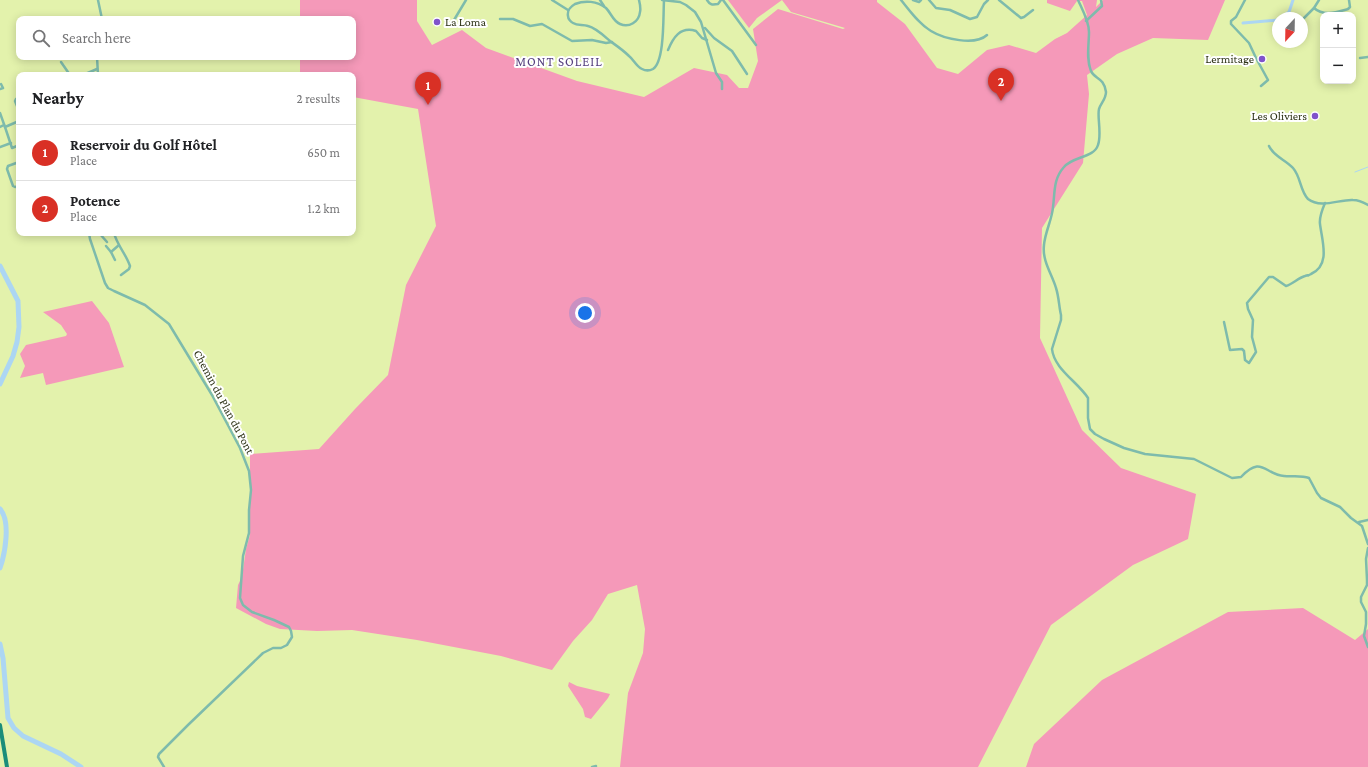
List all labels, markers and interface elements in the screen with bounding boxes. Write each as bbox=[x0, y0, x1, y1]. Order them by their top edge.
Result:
north arrow bbox=[1272, 12, 1308, 48]
map controls bbox=[1320, 12, 1356, 84]
button: + bbox=[1320, 12, 1356, 48]
place label: La Loma bbox=[445, 15, 486, 29]
search box bbox=[16, 16, 356, 60]
marker: La Loma bbox=[432, 17, 442, 27]
icon: search bbox=[30, 27, 52, 49]
text: Search here bbox=[62, 30, 131, 46]
button: − bbox=[1320, 48, 1356, 84]
place label: Lermitage bbox=[1205, 52, 1254, 66]
district label: MONT SOLEIL bbox=[515, 54, 603, 69]
marker: Lermitage bbox=[1257, 54, 1267, 64]
pin: 2 bbox=[988, 68, 1014, 101]
pin: 1 bbox=[415, 72, 441, 105]
text: Nearby bbox=[32, 89, 84, 108]
text: 2 results bbox=[297, 91, 340, 106]
place label: Les Oliviers bbox=[1252, 109, 1307, 123]
marker: Les Oliviers bbox=[1310, 111, 1320, 121]
text: Reservoir du Golf Hôtel bbox=[70, 137, 217, 153]
text: 1 bbox=[43, 145, 47, 160]
text: 650 m bbox=[307, 145, 340, 160]
text: Place bbox=[70, 153, 97, 168]
text: Potence bbox=[70, 193, 120, 209]
text: 2 bbox=[42, 201, 48, 216]
text: 1.2 km bbox=[307, 201, 340, 216]
text: Place bbox=[70, 209, 97, 224]
your location bbox=[575, 303, 595, 323]
street label: Chemin du Plan du Pont bbox=[191, 348, 258, 457]

